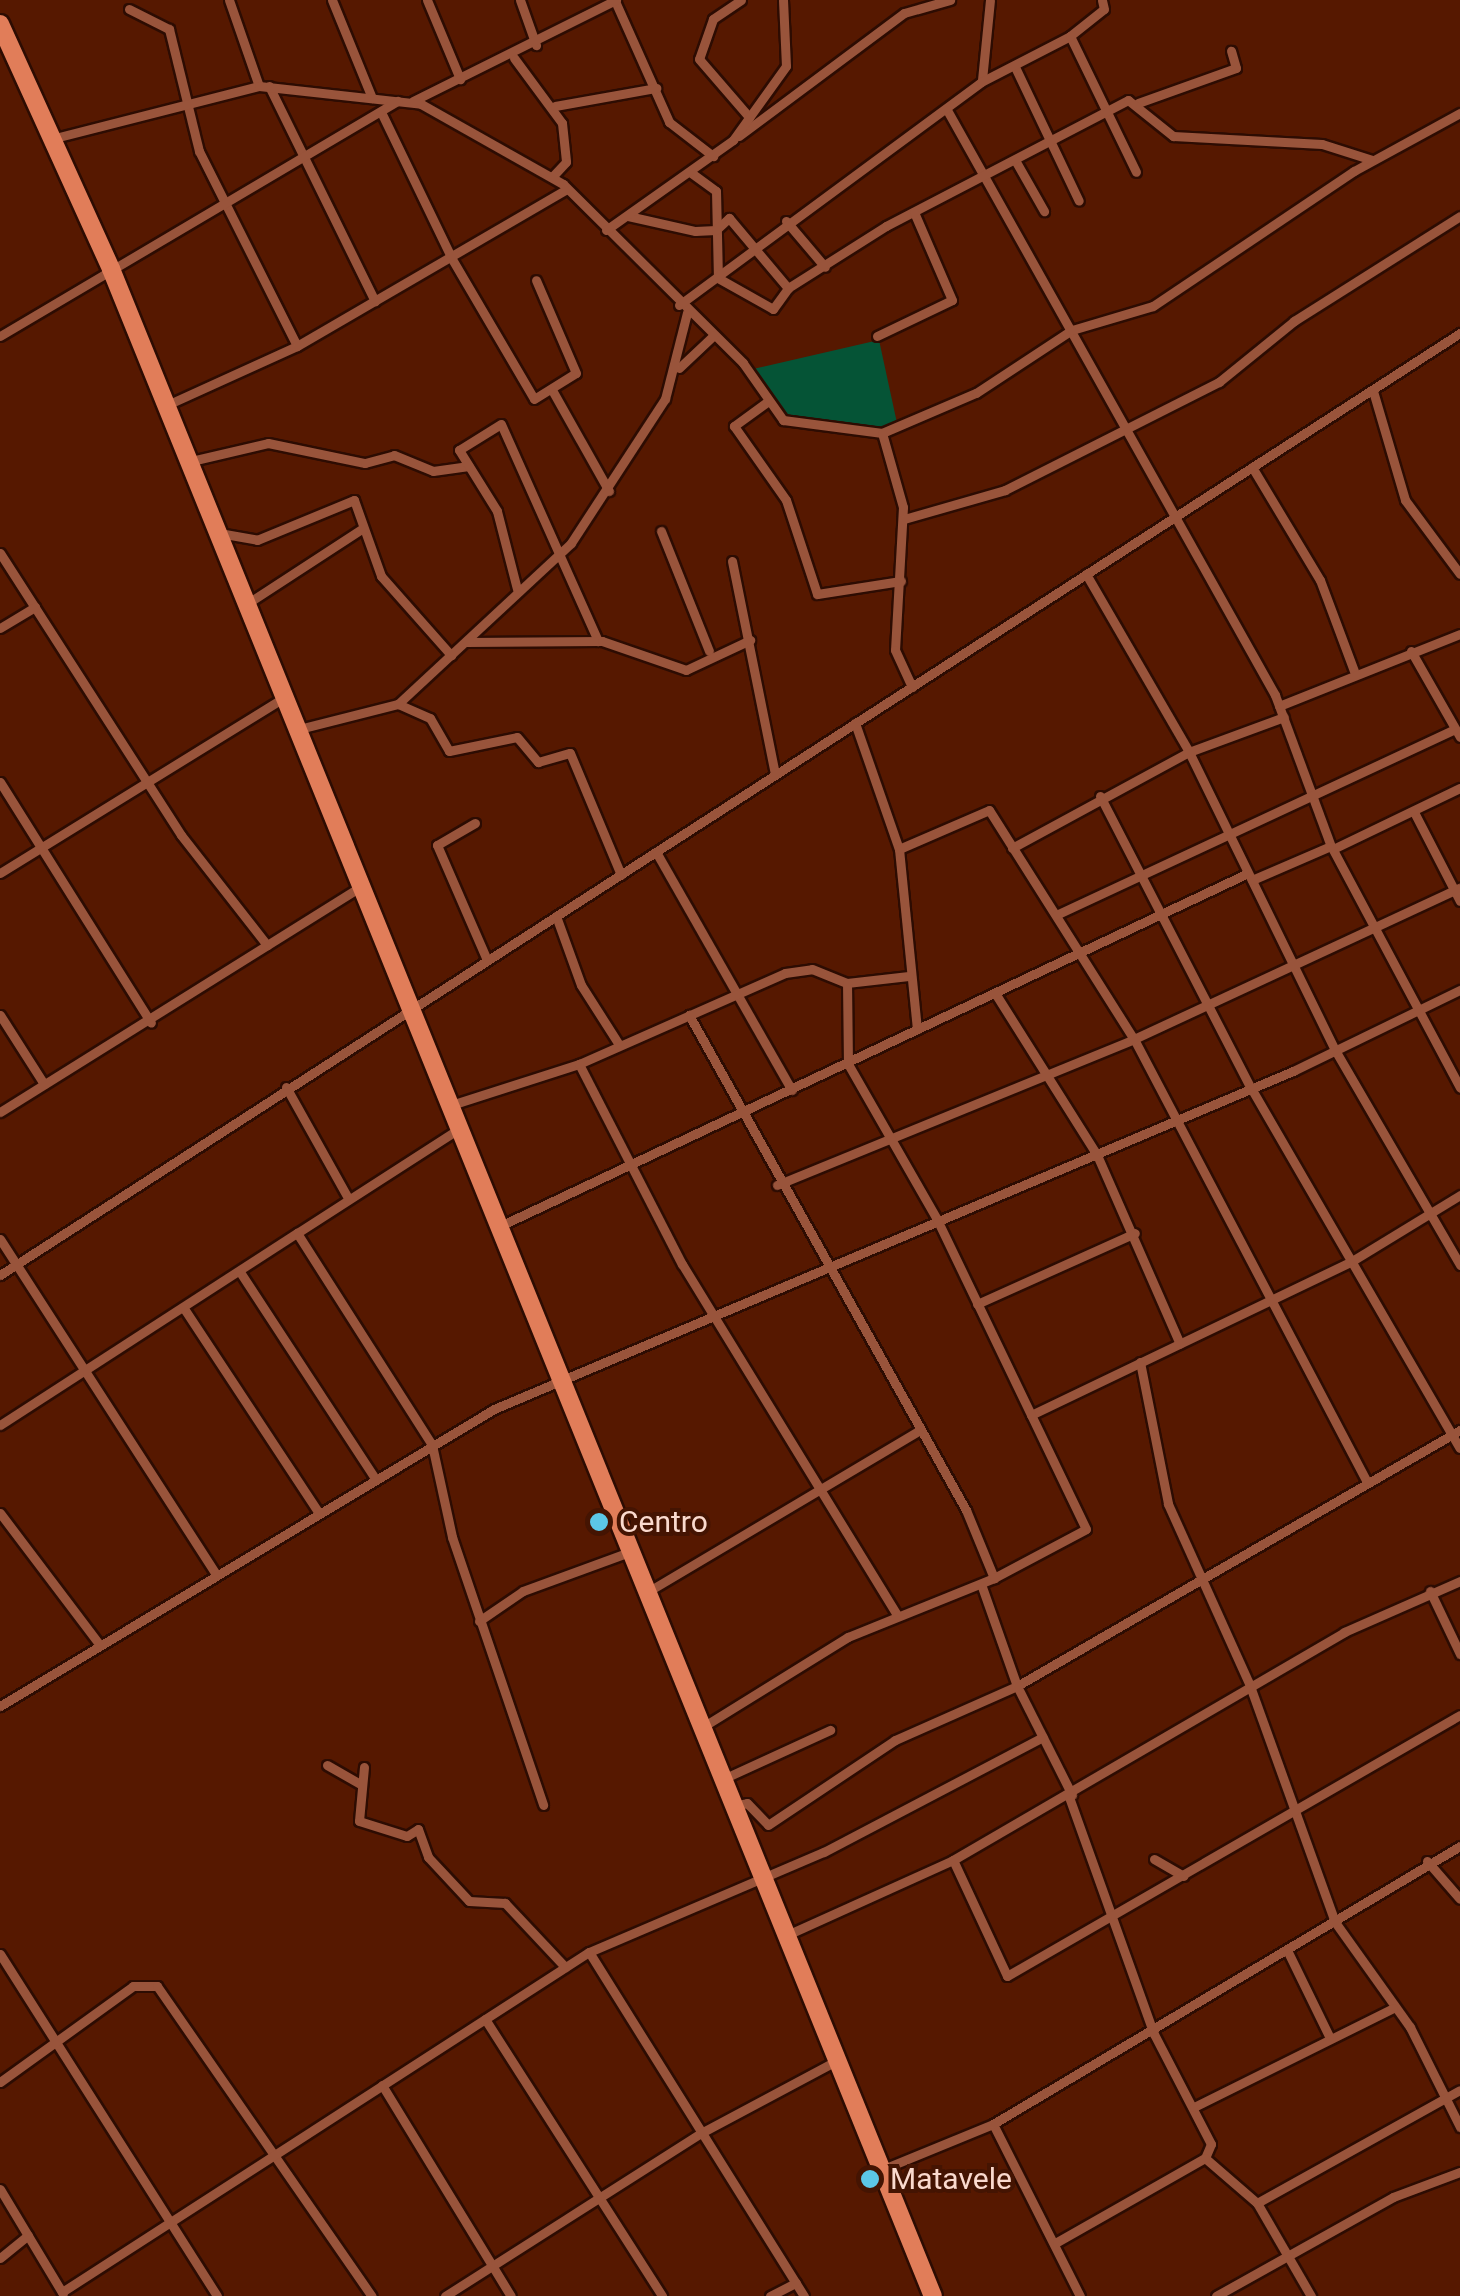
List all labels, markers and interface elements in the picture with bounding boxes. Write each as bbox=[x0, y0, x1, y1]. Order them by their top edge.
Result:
place label: Centro bbox=[619, 1504, 708, 1540]
marker: Centro bbox=[588, 1511, 610, 1533]
place label: Matavele bbox=[890, 2161, 1012, 2197]
marker: Matavele bbox=[859, 2168, 881, 2190]

